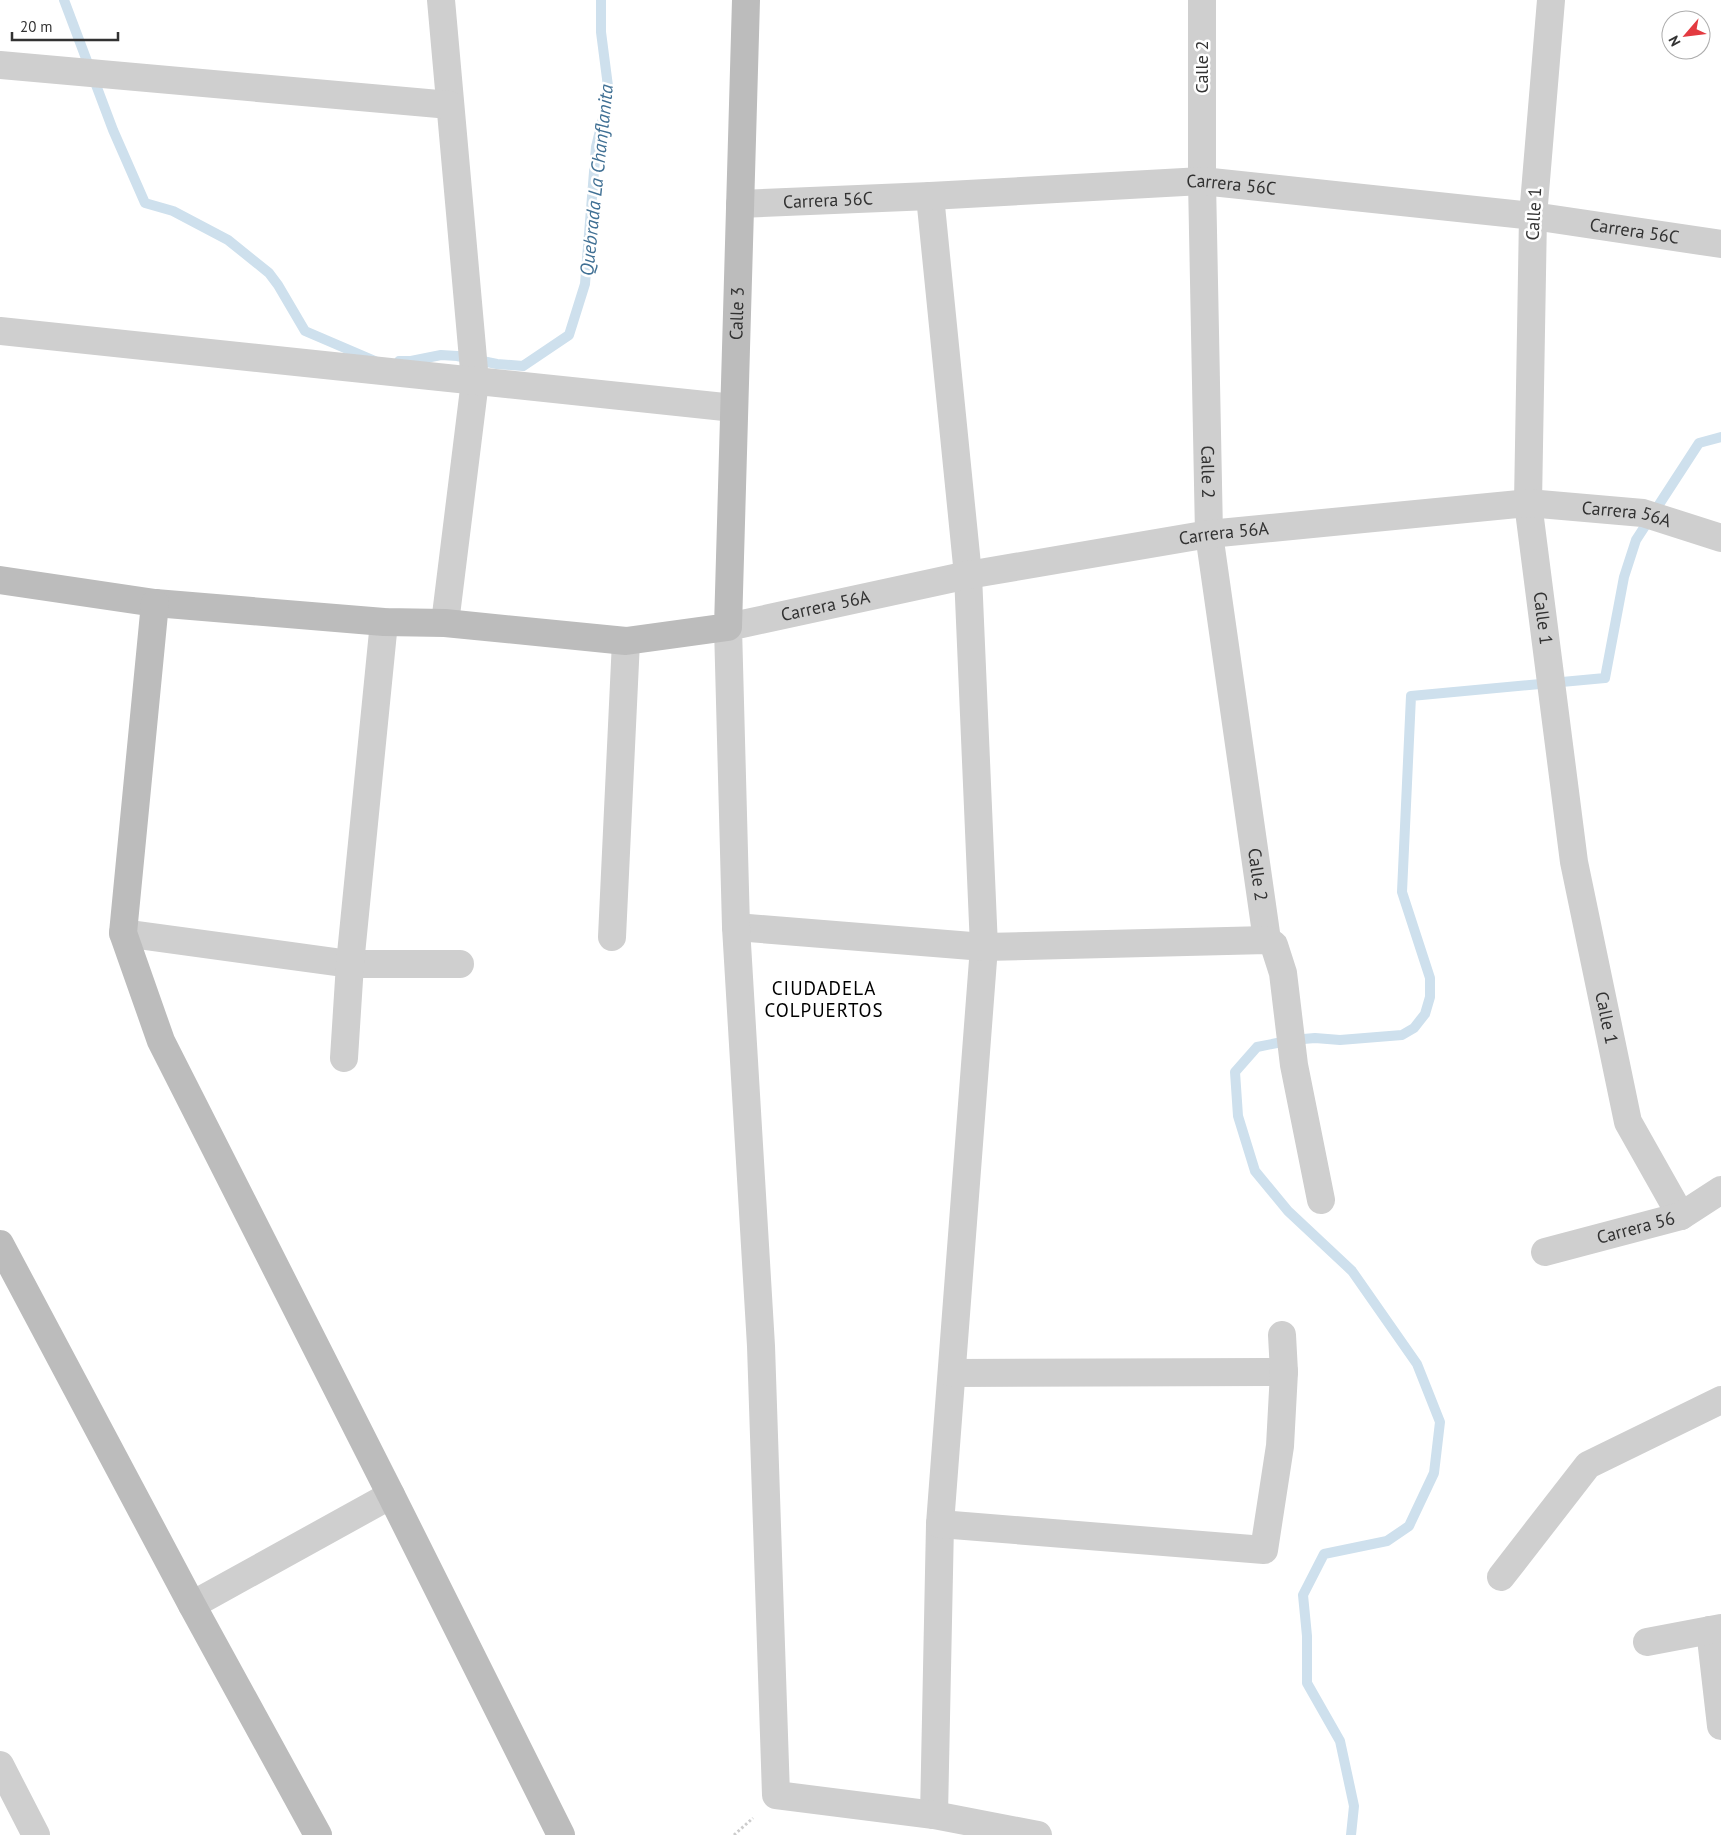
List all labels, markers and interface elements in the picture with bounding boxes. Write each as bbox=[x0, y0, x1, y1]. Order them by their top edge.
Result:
scale bar bbox=[12, 10, 119, 42]
north arrow bbox=[1661, 10, 1711, 60]
text: 20 m bbox=[20, 17, 53, 36]
text: N bbox=[1664, 33, 1685, 49]
street label: Calle 2 bbox=[1190, 40, 1213, 94]
water label: Quebrada La Chanflanita bbox=[574, 82, 618, 277]
street label: Carrera 56C bbox=[1186, 169, 1277, 200]
street label: Carrera 56C bbox=[782, 186, 873, 213]
street label: Calle 1 bbox=[1521, 187, 1546, 241]
street label: Carrera 56C bbox=[1588, 213, 1681, 249]
street label: Calle 3 bbox=[724, 287, 749, 340]
street label: Calle 2 bbox=[1196, 445, 1220, 499]
street label: Carrera 56A bbox=[1581, 496, 1675, 532]
street label: Carrera 56A bbox=[1177, 516, 1270, 550]
street label: Carrera 56A bbox=[779, 584, 872, 626]
street label: Calle 1 bbox=[1528, 590, 1558, 646]
street label: Calle 2 bbox=[1243, 846, 1273, 902]
district label: CIUDADELA COLPUERTOS bbox=[764, 976, 884, 1022]
street label: Calle 1 bbox=[1590, 989, 1624, 1046]
street label: Carrera 56 bbox=[1594, 1206, 1677, 1249]

